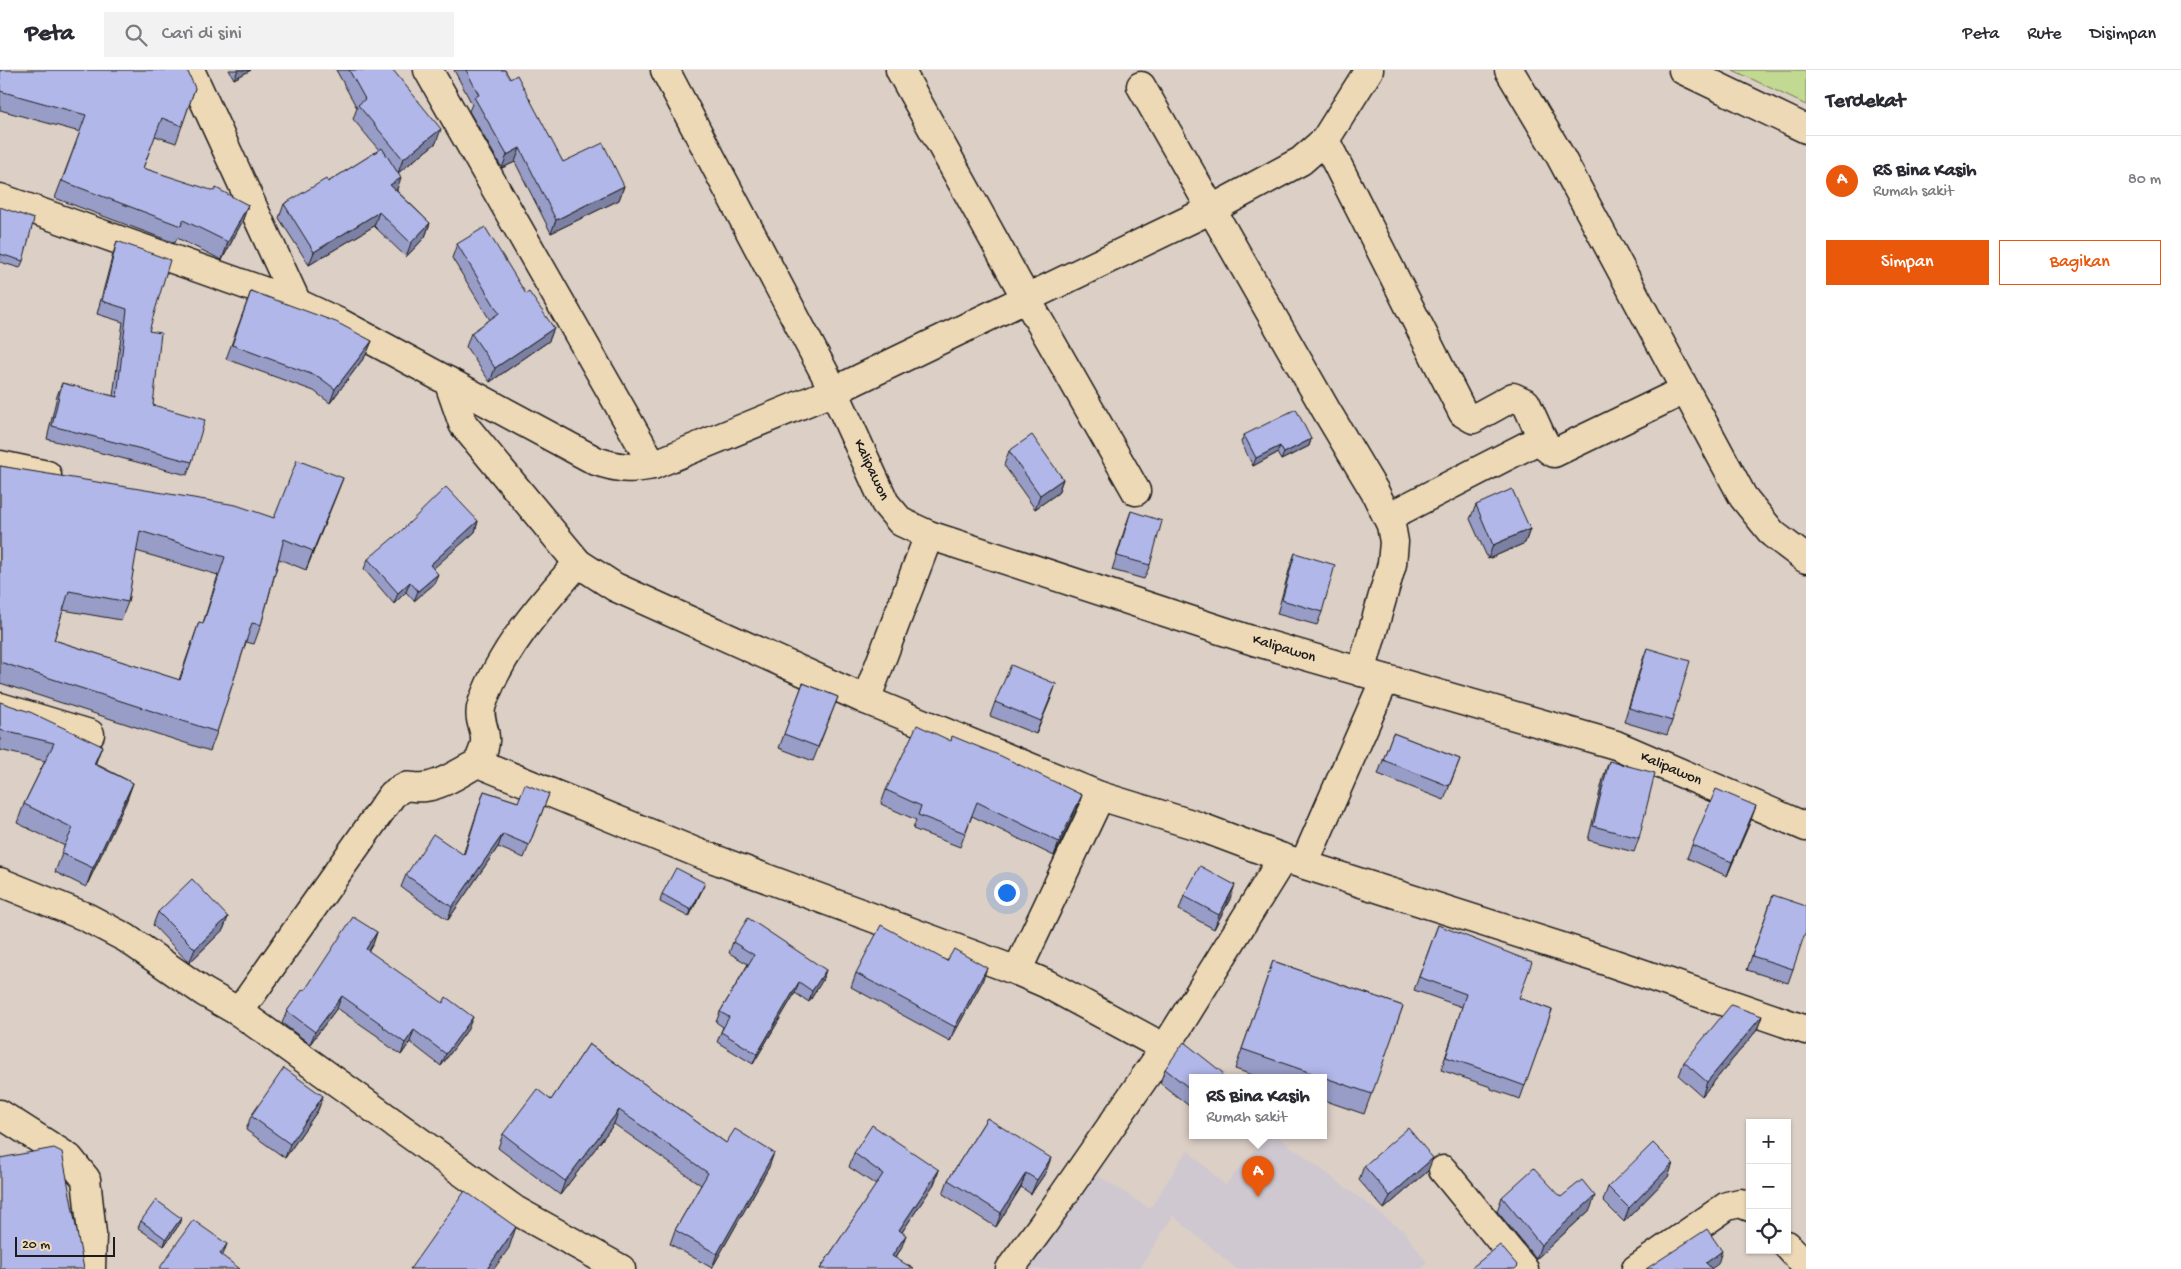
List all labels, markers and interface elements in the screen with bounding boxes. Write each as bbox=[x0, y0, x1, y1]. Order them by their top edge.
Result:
search box bbox=[104, 12, 454, 57]
text: Peta bbox=[25, 20, 74, 49]
icon: search bbox=[122, 21, 150, 49]
text: Cari di sini bbox=[162, 23, 242, 46]
text: Peta bbox=[1963, 24, 1999, 45]
text: Rute bbox=[2027, 24, 2062, 45]
text: Disimpan bbox=[2090, 24, 2156, 45]
text: Terdekat bbox=[1826, 90, 1905, 115]
text: RS Bina Kasih bbox=[1873, 160, 1977, 183]
text: A bbox=[1837, 171, 1847, 190]
text: 80 m bbox=[2128, 171, 2161, 190]
text: Rumah sakit bbox=[1873, 183, 1953, 202]
button: Simpan bbox=[1826, 240, 1989, 285]
button: Bagikan bbox=[1999, 240, 2161, 285]
street label: Kalipawon bbox=[849, 437, 893, 503]
street label: Kalipawon bbox=[1250, 631, 1318, 667]
street label: Kalipawon bbox=[1637, 748, 1705, 790]
your location bbox=[994, 880, 1020, 906]
popup bbox=[1189, 1074, 1327, 1139]
text: RS Bina Kasih bbox=[1206, 1086, 1310, 1109]
text: Rumah sakit bbox=[1206, 1109, 1287, 1128]
map controls bbox=[1746, 1119, 1791, 1254]
button: + bbox=[1746, 1119, 1791, 1164]
pin: A bbox=[1242, 1156, 1274, 1197]
button: − bbox=[1746, 1164, 1791, 1209]
button: locate bbox=[1746, 1209, 1791, 1254]
scale bar bbox=[15, 1234, 115, 1257]
text: 20 m bbox=[22, 1237, 50, 1254]

